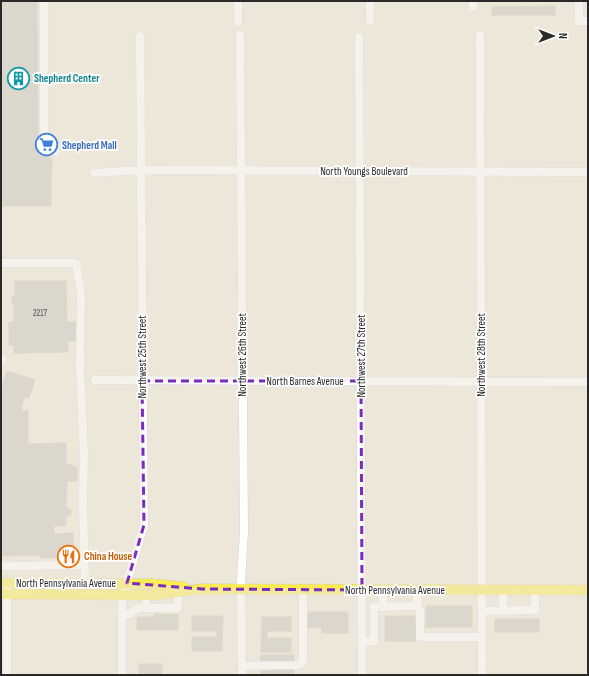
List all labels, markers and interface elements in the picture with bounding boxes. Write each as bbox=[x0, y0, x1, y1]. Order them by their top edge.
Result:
north arrow bbox=[533, 16, 573, 56]
text: N bbox=[556, 33, 569, 39]
building icon: Shepherd Center bbox=[6, 65, 32, 91]
place label: Shepherd Center bbox=[34, 72, 100, 85]
supermarket icon: Shepherd Mall bbox=[33, 132, 59, 158]
place label: Shepherd Mall bbox=[62, 139, 117, 152]
street label: North Youngs Boulevard bbox=[320, 165, 408, 178]
house number: 2217 bbox=[33, 308, 47, 319]
street label: Northwest 26th Street bbox=[236, 313, 249, 397]
street label: Northwest 28th Street bbox=[475, 313, 488, 397]
street label: Northwest 27th Street bbox=[355, 314, 368, 398]
street label: Northwest 25th Street bbox=[136, 315, 149, 399]
street label: North Barnes Avenue bbox=[266, 375, 344, 388]
restaurant icon: China House bbox=[55, 543, 81, 569]
place label: China House bbox=[84, 550, 133, 563]
street label: North Pennsylvania Avenue bbox=[16, 577, 116, 590]
street label: North Pennsylvania Avenue bbox=[345, 584, 445, 597]

